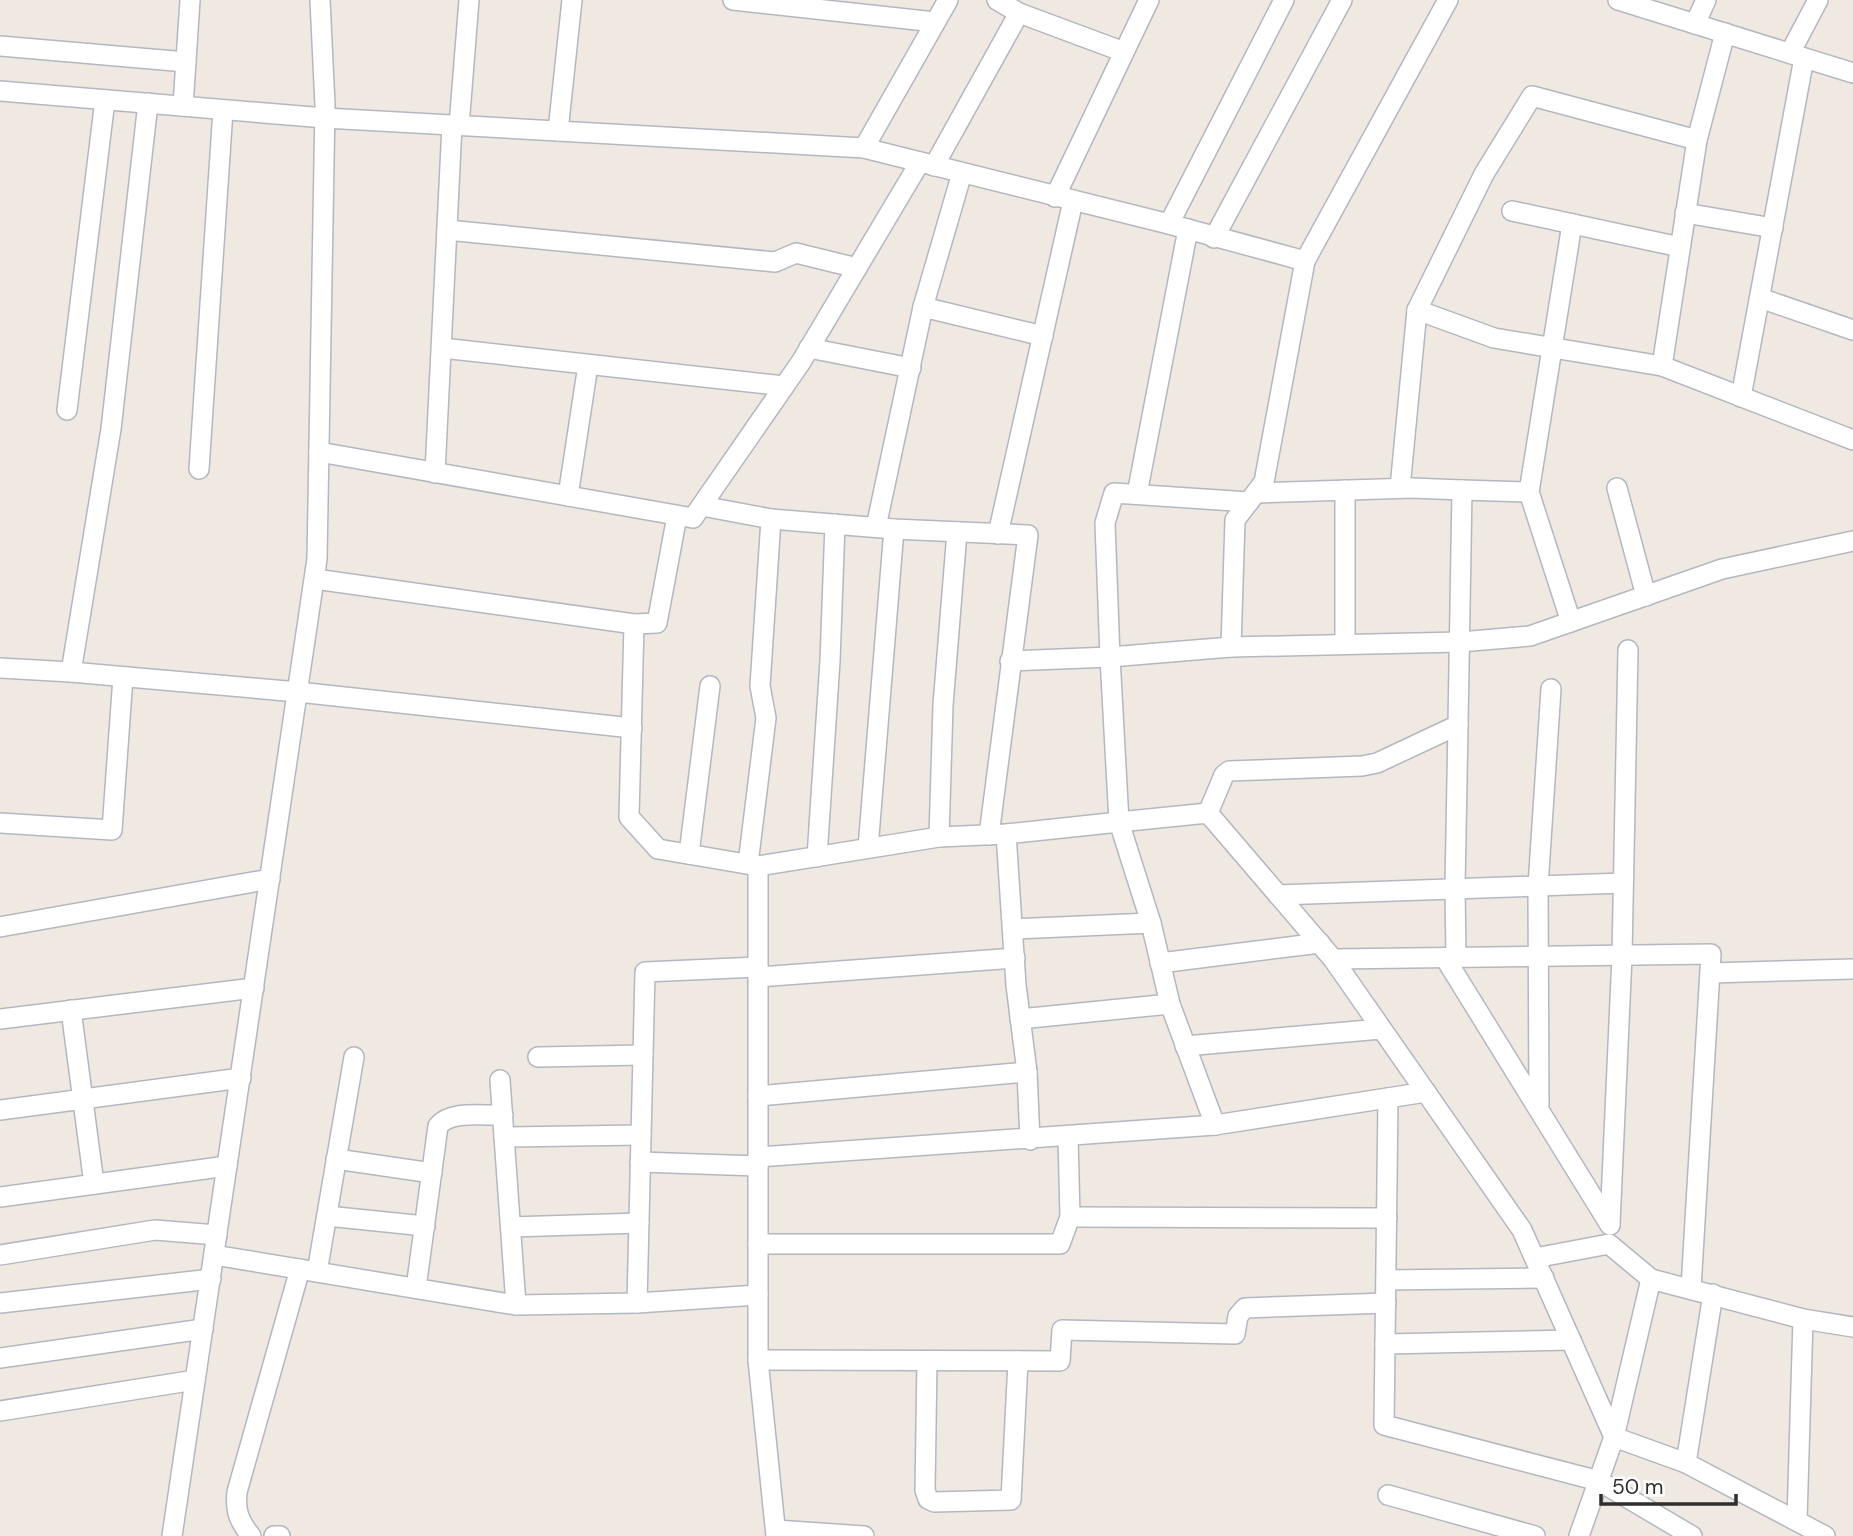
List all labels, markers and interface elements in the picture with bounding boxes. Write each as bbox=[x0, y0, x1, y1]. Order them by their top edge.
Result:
scale bar bbox=[1601, 1462, 1736, 1506]
text: 50 m bbox=[1612, 1473, 1663, 1501]

